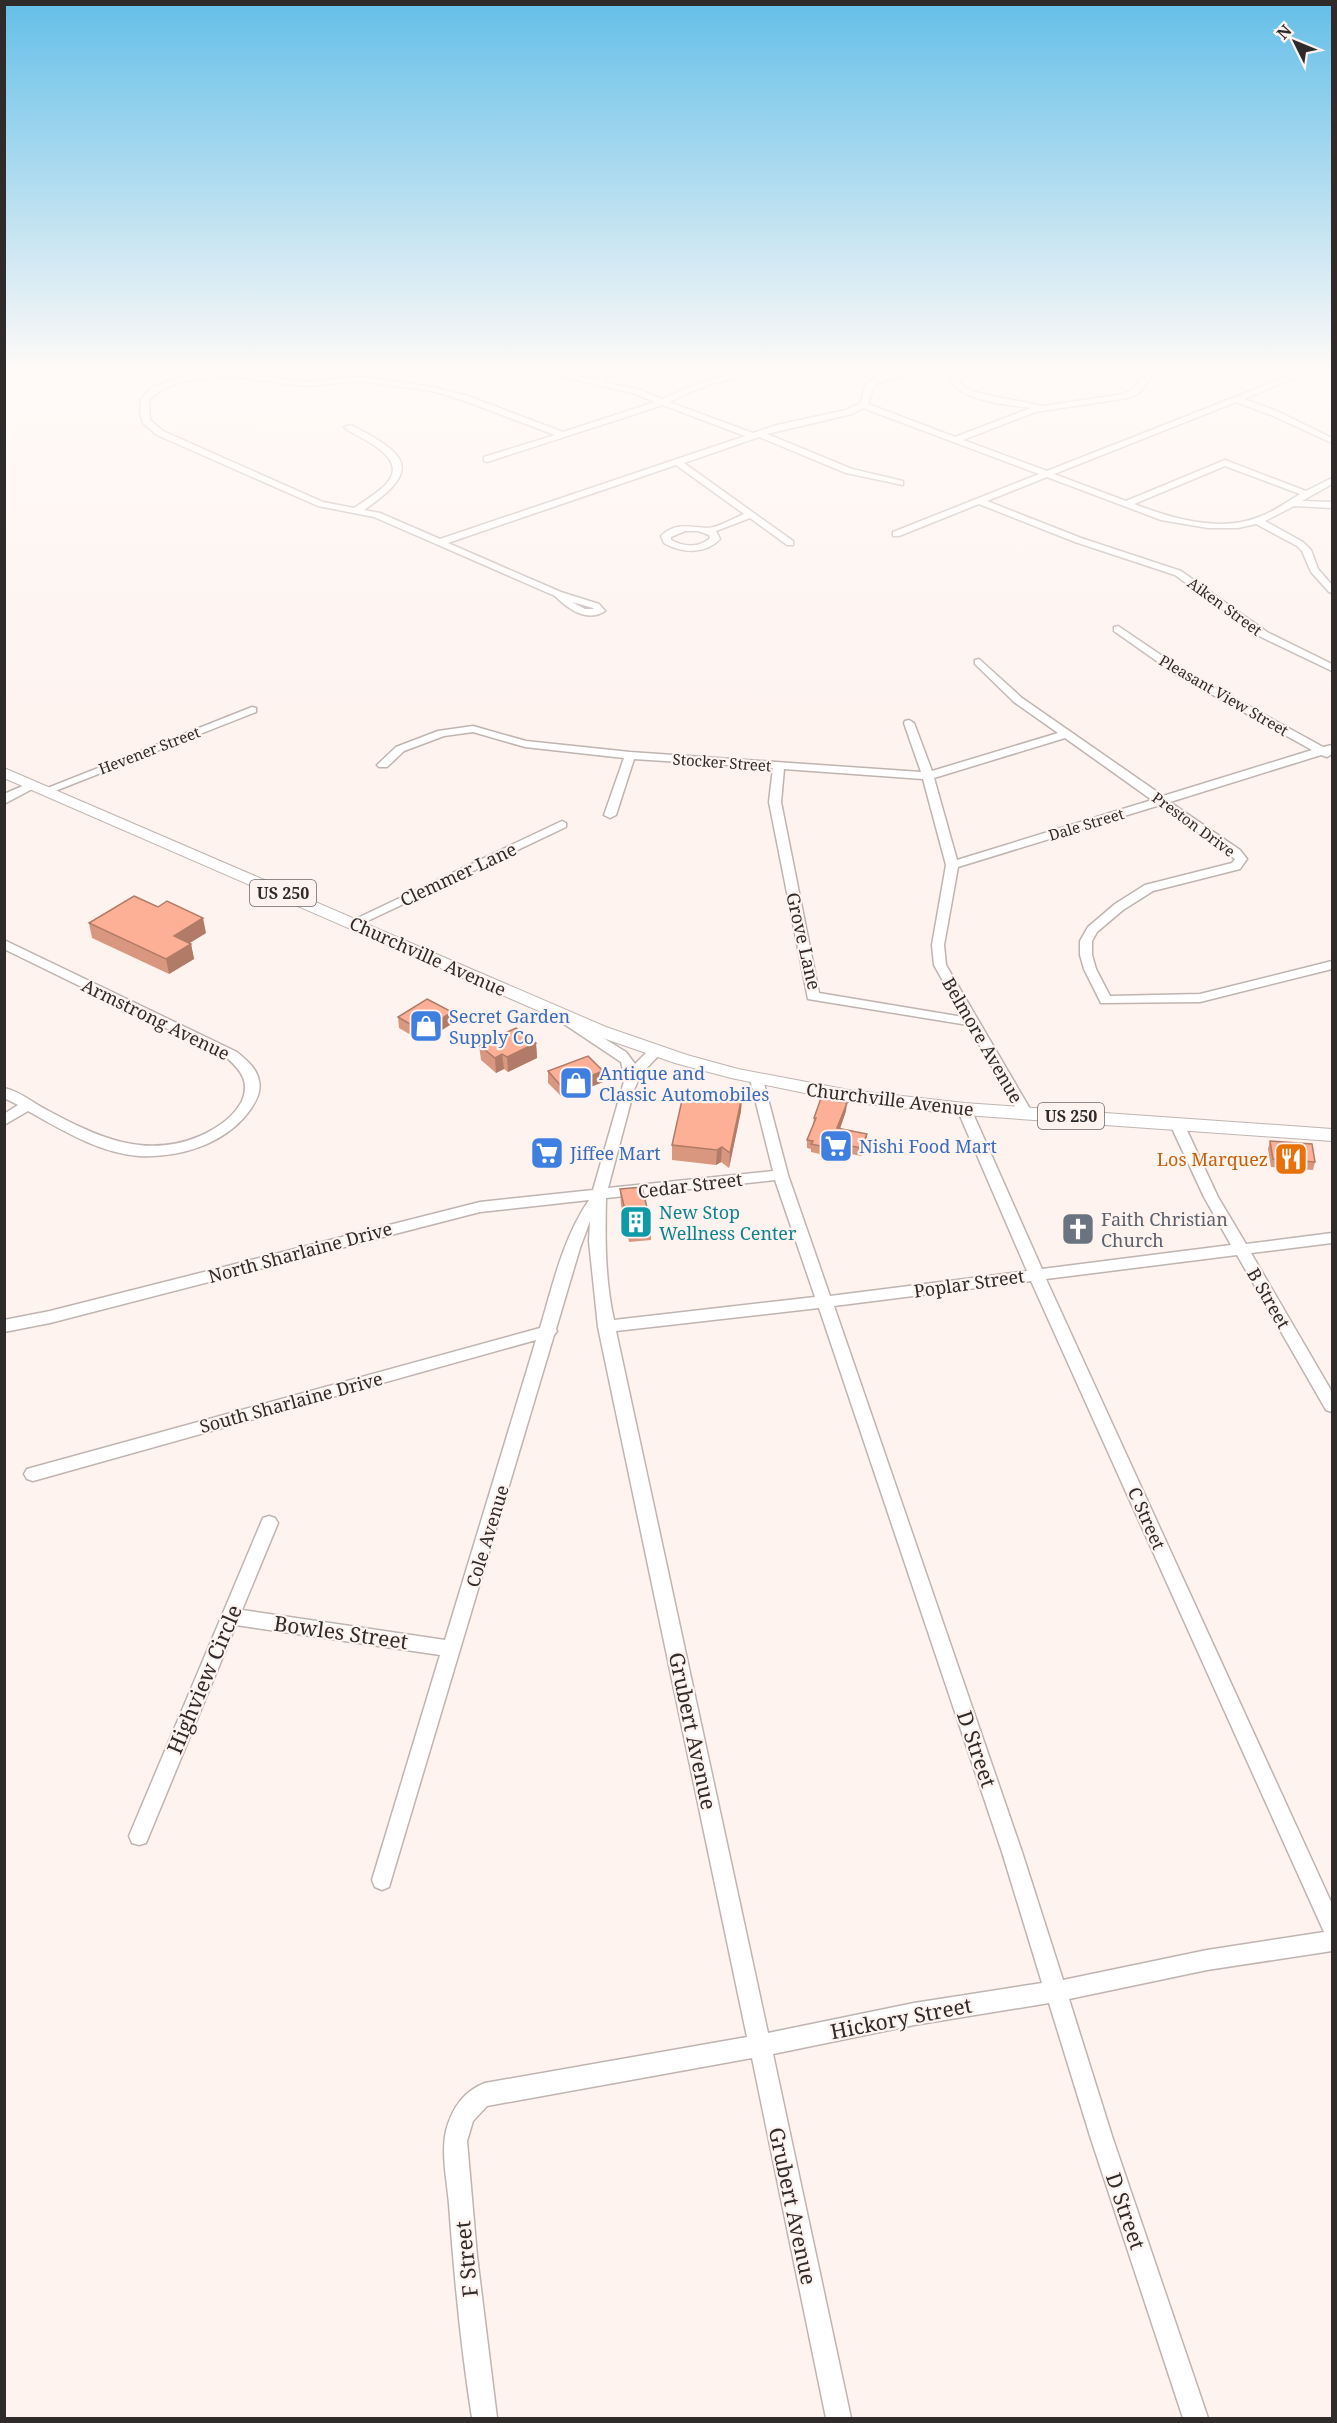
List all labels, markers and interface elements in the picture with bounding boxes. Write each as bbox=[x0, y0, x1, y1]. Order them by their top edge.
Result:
north arrow bbox=[1265, 12, 1325, 72]
text: N bbox=[1272, 19, 1297, 44]
street label: Aiken Street bbox=[1184, 572, 1266, 640]
street label: Pleasant View Street bbox=[1156, 650, 1292, 740]
street label: Hevener Street bbox=[95, 721, 203, 779]
street label: Stocker Street bbox=[672, 749, 772, 775]
street label: Preston Drive bbox=[1149, 787, 1239, 861]
street label: Dale Street bbox=[1046, 803, 1126, 845]
street label: Clemmer Lane bbox=[396, 837, 520, 911]
road number: US 250 bbox=[250, 880, 316, 906]
street label: Grove Lane bbox=[781, 890, 827, 992]
street label: Churchville Avenue bbox=[346, 911, 510, 1001]
street label: Armstrong Avenue bbox=[78, 973, 234, 1065]
street label: Belmore Avenue bbox=[937, 973, 1029, 1107]
place label: Secret Garden Supply Co bbox=[449, 1004, 571, 1049]
shop icon: Secret Garden Supply Co bbox=[408, 1008, 444, 1044]
place label: Antique and Classic Automobiles bbox=[599, 1061, 769, 1106]
shop icon: Antique and Classic Automobiles bbox=[558, 1065, 594, 1101]
street label: Churchville Avenue bbox=[805, 1077, 975, 1121]
road number: US 250 bbox=[1038, 1103, 1104, 1129]
supermarket icon: Nishi Food Mart bbox=[818, 1128, 854, 1164]
place label: Nishi Food Mart bbox=[859, 1134, 997, 1158]
supermarket icon: Jiffee Mart bbox=[529, 1135, 565, 1171]
place label: Jiffee Mart bbox=[569, 1141, 661, 1165]
restaurant icon: Los Marquez bbox=[1273, 1141, 1309, 1177]
place label: Los Marquez bbox=[1157, 1147, 1268, 1171]
street label: Cedar Street bbox=[636, 1167, 744, 1203]
place label: New Stop Wellness Center bbox=[659, 1200, 797, 1245]
building icon: New Stop Wellness Center bbox=[618, 1204, 654, 1240]
place label: Faith Christian Church bbox=[1101, 1207, 1228, 1252]
church icon: Faith Christian Church bbox=[1060, 1211, 1096, 1247]
street label: North Sharlaine Drive bbox=[205, 1216, 395, 1288]
street label: Poplar Street bbox=[912, 1263, 1026, 1303]
street label: B Street bbox=[1242, 1263, 1296, 1333]
street label: South Sharlaine Drive bbox=[197, 1366, 385, 1438]
street label: Cole Avenue bbox=[460, 1482, 514, 1590]
street label: C Street bbox=[1123, 1483, 1171, 1553]
street label: Highview Circle bbox=[160, 1600, 248, 1758]
street label: Bowles Street bbox=[272, 1609, 410, 1655]
street label: Grubert Avenue bbox=[663, 1650, 723, 1812]
street label: D Street bbox=[951, 1707, 1003, 1791]
street label: Hickory Street bbox=[828, 1991, 974, 2045]
street label: Grubert Avenue bbox=[763, 2125, 823, 2287]
street label: D Street bbox=[1100, 2169, 1152, 2253]
street label: F Street bbox=[448, 2220, 484, 2298]

